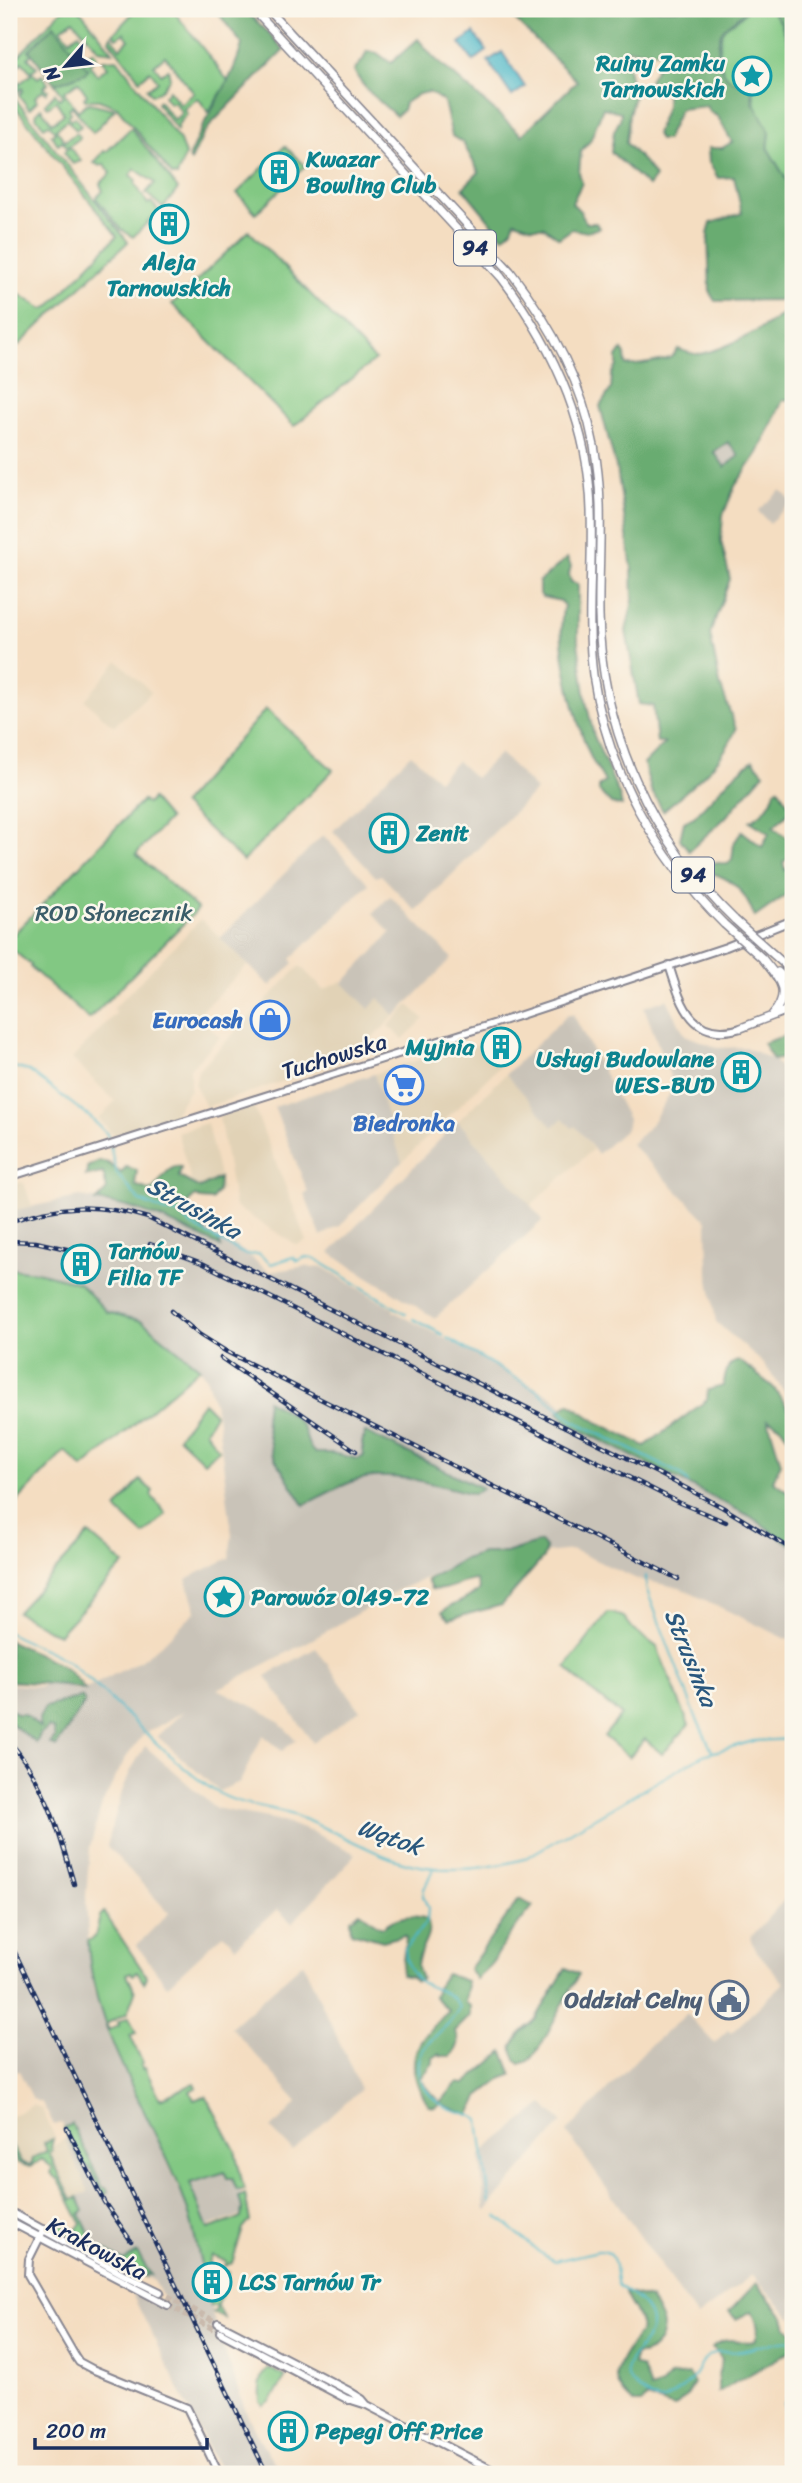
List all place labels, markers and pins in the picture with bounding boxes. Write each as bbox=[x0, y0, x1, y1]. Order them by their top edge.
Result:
place label: Ruiny Zamku Tarnowskich bbox=[595, 43, 726, 110]
place icon: Ruiny Zamku Tarnowskich bbox=[731, 55, 773, 97]
place label: Kwazar Bowling Club bbox=[305, 139, 437, 206]
building icon: Kwazar Bowling Club bbox=[258, 151, 300, 193]
building icon: Aleja Tarnowskich bbox=[148, 203, 190, 245]
place label: Aleja Tarnowskich bbox=[107, 242, 231, 309]
building icon: Zenit bbox=[368, 812, 410, 854]
place label: Zenit bbox=[415, 813, 469, 854]
shop icon: Eurocash bbox=[249, 999, 291, 1041]
place label: Eurocash bbox=[152, 1000, 243, 1041]
building icon: Myjnia bbox=[480, 1026, 522, 1068]
place label: Myjnia bbox=[404, 1027, 475, 1068]
place label: Usługi Budowlane WES-BUD bbox=[536, 1039, 715, 1106]
building icon: Usługi Budowlane WES-BUD bbox=[720, 1051, 762, 1093]
supermarket icon: Biedronka bbox=[383, 1064, 425, 1106]
place label: Biedronka bbox=[353, 1103, 455, 1144]
place label: Tarnów Filia TF bbox=[107, 1231, 185, 1298]
building icon: Tarnów Filia TF bbox=[60, 1243, 102, 1285]
place icon: Parowóz Ol49-72 bbox=[203, 1576, 245, 1618]
place label: Parowóz Ol49-72 bbox=[251, 1577, 430, 1618]
public building icon: Oddział Celny bbox=[708, 1979, 750, 2021]
place label: Oddział Celny bbox=[564, 1980, 703, 2021]
building icon: LCS Tarnów Tr bbox=[191, 2261, 233, 2303]
place label: LCS Tarnów Tr bbox=[239, 2262, 383, 2303]
building icon: Pepegi Off Price bbox=[267, 2410, 309, 2452]
place label: Pepegi Off Price bbox=[315, 2411, 483, 2452]

